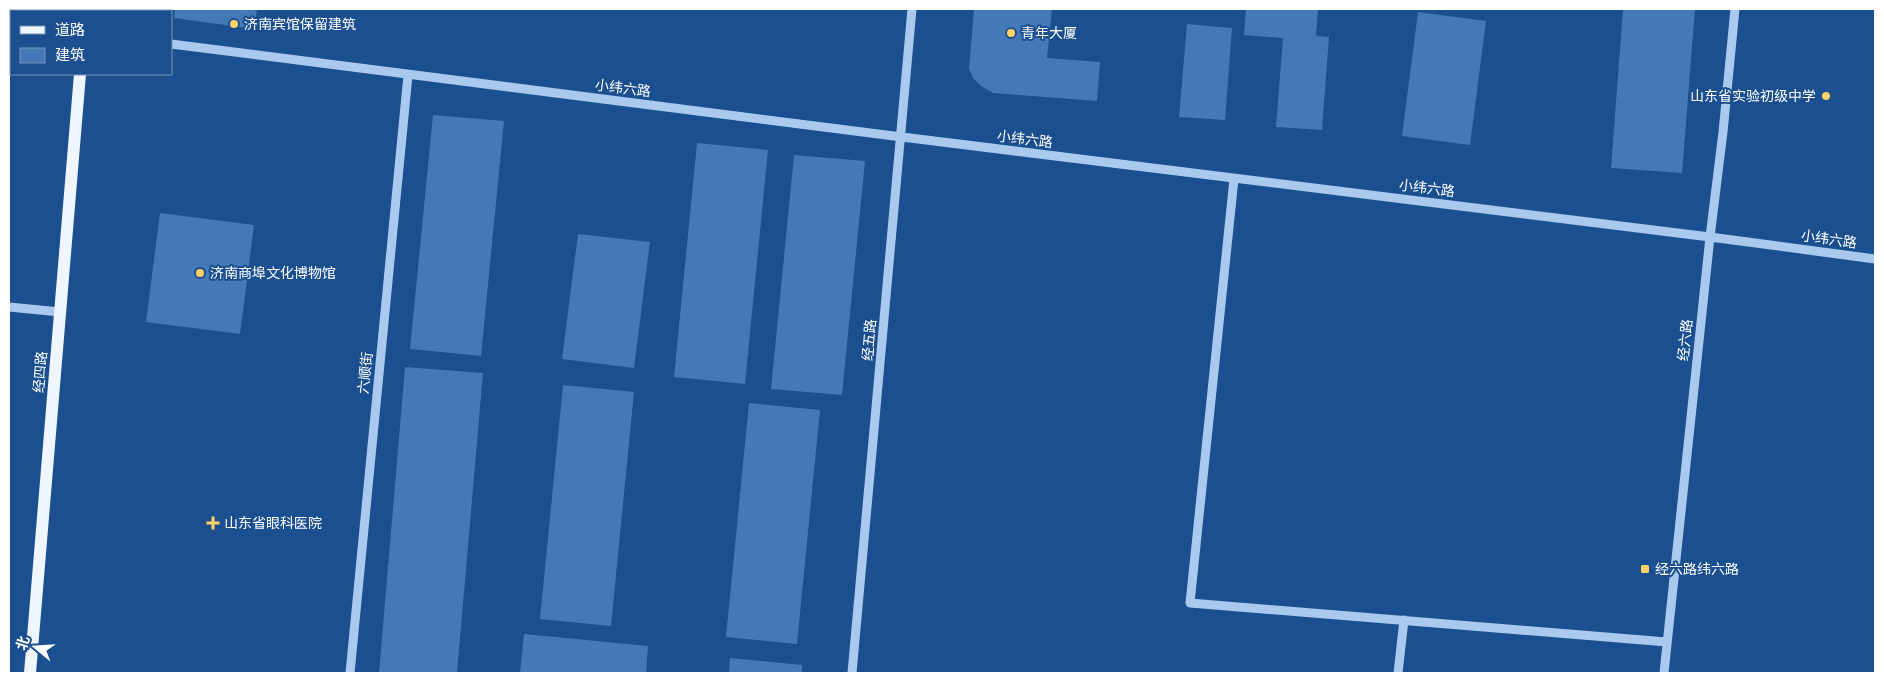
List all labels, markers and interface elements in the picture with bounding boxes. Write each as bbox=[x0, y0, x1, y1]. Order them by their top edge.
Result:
legend bbox=[10, 10, 172, 75]
place label: 济南宾馆保留建筑 bbox=[244, 16, 356, 32]
marker: 济南宾馆保留建筑 bbox=[228, 18, 240, 30]
text: 道路 bbox=[55, 21, 85, 38]
place label: 青年大厦 bbox=[1021, 25, 1077, 41]
marker: 青年大厦 bbox=[1005, 27, 1017, 39]
text: 建筑 bbox=[55, 46, 85, 63]
street label: 小纬六路 bbox=[594, 77, 652, 99]
place label: 山东省实验初级中学 bbox=[1690, 88, 1816, 104]
marker: 山东省实验初级中学 bbox=[1820, 90, 1832, 102]
street label: 小纬六路 bbox=[996, 128, 1054, 150]
street label: 小纬六路 bbox=[1398, 177, 1456, 199]
street label: 小纬六路 bbox=[1800, 227, 1858, 251]
place label: 济南商埠文化博物馆 bbox=[210, 265, 336, 281]
marker: 济南商埠文化博物馆 bbox=[194, 267, 206, 279]
street label: 经五路 bbox=[859, 318, 879, 362]
street label: 经六路 bbox=[1675, 318, 1695, 362]
street label: 经四路 bbox=[30, 350, 50, 394]
street label: 六顺街 bbox=[355, 351, 375, 395]
place label: 山东省眼科医院 bbox=[224, 515, 322, 531]
marker: 山东省眼科医院 bbox=[206, 516, 220, 530]
place label: 经六路纬六路 bbox=[1655, 561, 1739, 577]
marker: 经六路纬六路 bbox=[1639, 563, 1651, 575]
north arrow bbox=[10, 622, 60, 672]
text: 北 bbox=[13, 634, 32, 652]

